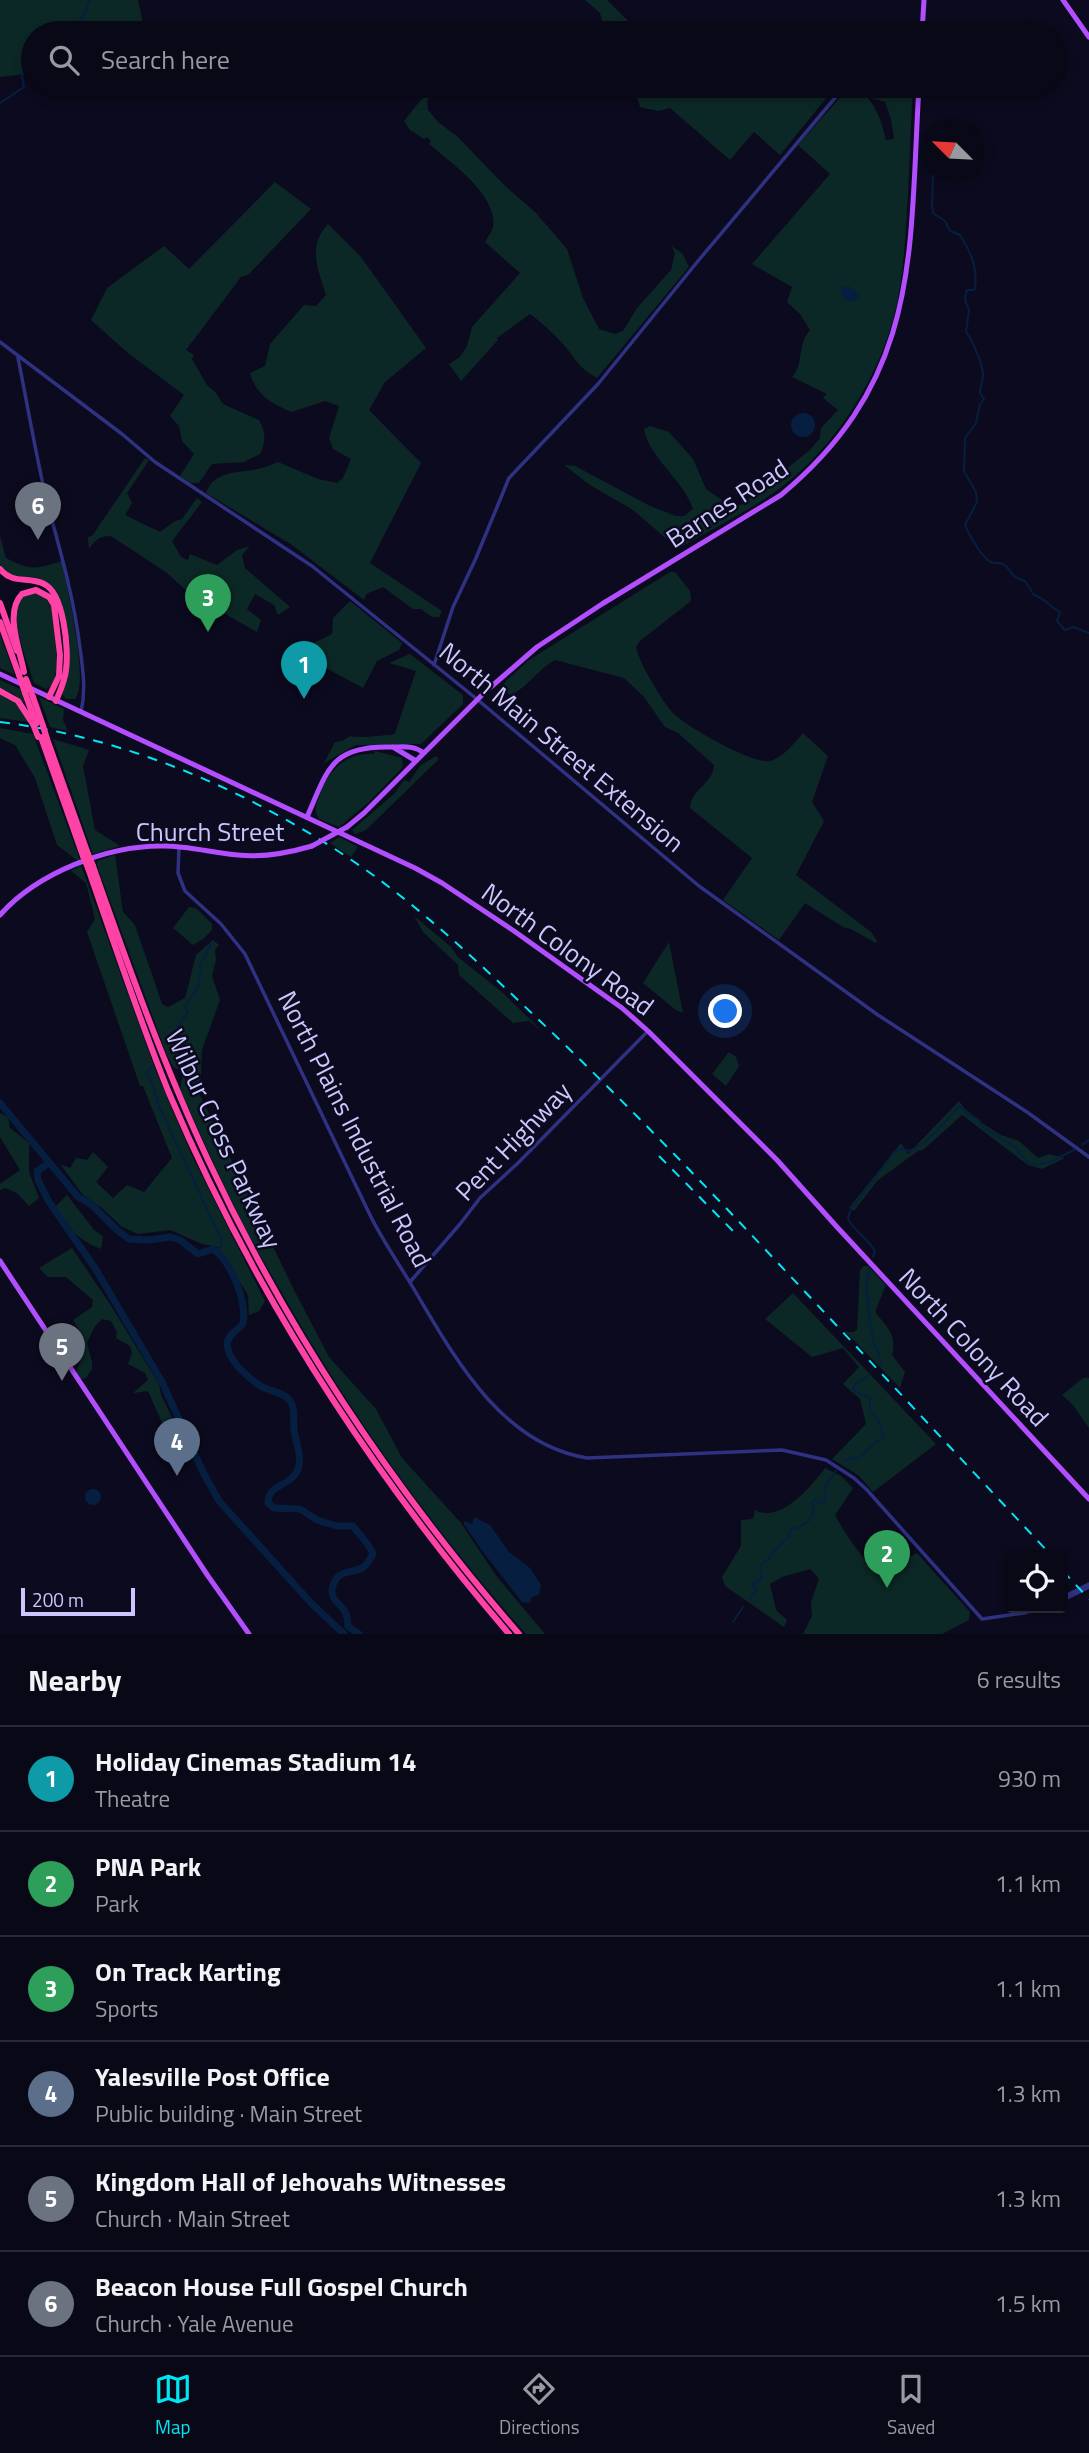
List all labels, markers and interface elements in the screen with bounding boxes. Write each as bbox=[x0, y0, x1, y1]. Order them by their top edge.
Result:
search box bbox=[21, 21, 1068, 98]
text: Search here bbox=[101, 40, 230, 79]
icon: search bbox=[45, 41, 83, 79]
north arrow bbox=[921, 119, 984, 182]
street label: Barnes Road bbox=[658, 449, 796, 557]
pin: 6 bbox=[15, 482, 61, 540]
pin: 3 bbox=[185, 574, 231, 632]
street label: North Main Street Extension bbox=[431, 632, 693, 862]
pin: 1 bbox=[281, 641, 327, 699]
street label: Church Street bbox=[136, 812, 284, 851]
street label: North Colony Road bbox=[474, 873, 662, 1025]
street label: North Plains Industrial Road bbox=[268, 984, 442, 1274]
your location bbox=[708, 994, 742, 1028]
street label: Wilbur Cross Parkway bbox=[156, 1023, 292, 1255]
street label: Pent Highway bbox=[446, 1073, 580, 1209]
street label: North Colony Road bbox=[890, 1259, 1058, 1435]
pin: 5 bbox=[39, 1323, 85, 1381]
pin: 4 bbox=[154, 1418, 200, 1476]
pin: 2 bbox=[864, 1530, 910, 1588]
map controls bbox=[1005, 1550, 1068, 1613]
button: locate bbox=[1005, 1550, 1068, 1613]
scale bar bbox=[21, 1585, 135, 1617]
text: 200 m bbox=[32, 1585, 84, 1614]
text: Nearby bbox=[28, 1657, 121, 1703]
text: 6 results bbox=[977, 1662, 1061, 1697]
text: Holiday Cinemas Stadium 14 bbox=[95, 1742, 416, 1781]
text: 1 bbox=[45, 1761, 57, 1796]
text: 930 m bbox=[998, 1761, 1061, 1796]
text: Theatre bbox=[95, 1781, 170, 1816]
text: PNA Park bbox=[95, 1847, 201, 1886]
text: 2 bbox=[45, 1866, 57, 1901]
text: 1.1 km bbox=[995, 1866, 1061, 1901]
text: Park bbox=[95, 1886, 139, 1921]
text: On Track Karting bbox=[95, 1952, 281, 1991]
text: 3 bbox=[45, 1971, 57, 2006]
text: 1.1 km bbox=[995, 1971, 1061, 2006]
text: Sports bbox=[95, 1991, 158, 2026]
text: Yalesville Post Office bbox=[95, 2057, 330, 2096]
text: 4 bbox=[45, 2076, 57, 2111]
text: 1.3 km bbox=[995, 2076, 1061, 2111]
text: Public building · Main Street bbox=[95, 2096, 362, 2131]
text: Kingdom Hall of Jehovahs Witnesses bbox=[95, 2162, 506, 2201]
text: 5 bbox=[45, 2181, 57, 2216]
text: 1.3 km bbox=[995, 2181, 1061, 2216]
text: Church · Main Street bbox=[95, 2201, 290, 2236]
text: Beacon House Full Gospel Church bbox=[95, 2267, 468, 2306]
text: 6 bbox=[45, 2286, 57, 2321]
text: 1.5 km bbox=[995, 2286, 1061, 2321]
text: Church · Yale Avenue bbox=[95, 2306, 294, 2341]
tab: Map bbox=[154, 2370, 192, 2441]
tab: Directions bbox=[499, 2370, 580, 2441]
tab: Saved bbox=[887, 2370, 935, 2441]

